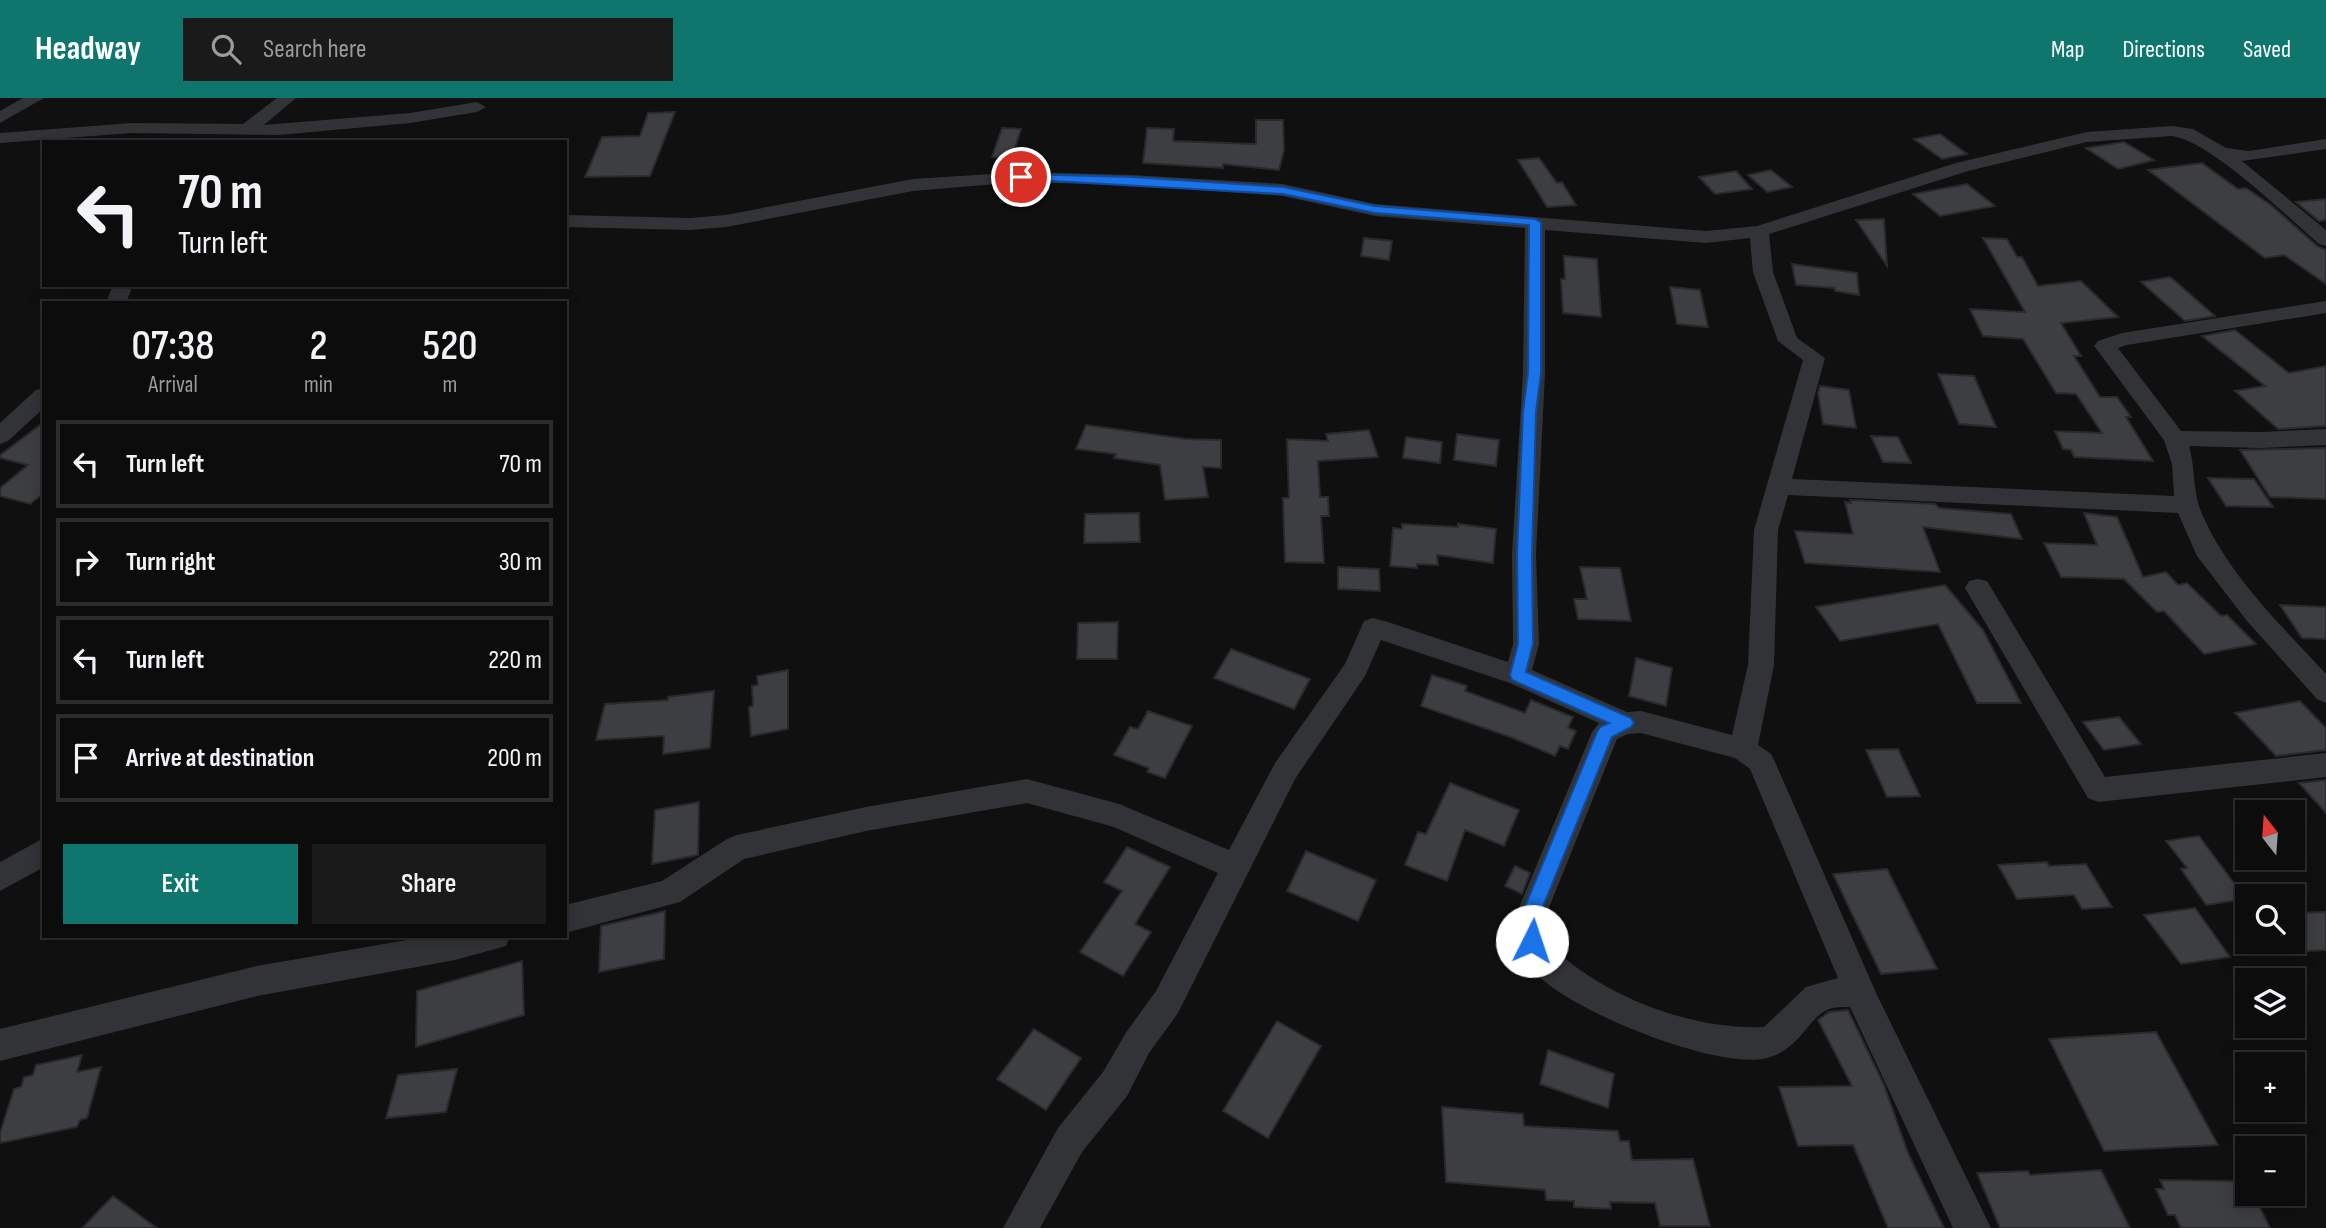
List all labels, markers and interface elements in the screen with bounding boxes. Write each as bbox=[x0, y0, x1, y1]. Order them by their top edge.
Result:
search box bbox=[183, 18, 673, 81]
text: Headway bbox=[35, 29, 141, 69]
icon: search bbox=[207, 30, 245, 68]
text: Search here bbox=[263, 34, 366, 65]
text: Map bbox=[2051, 35, 2084, 64]
text: Directions bbox=[2122, 35, 2205, 64]
text: Saved bbox=[2243, 35, 2291, 64]
pin bbox=[991, 147, 1051, 207]
icon: arrive bbox=[1002, 158, 1040, 196]
text: 70 m bbox=[178, 164, 263, 223]
icon: left bbox=[63, 168, 154, 259]
text: Turn left bbox=[178, 224, 268, 263]
text: 07:38 bbox=[131, 321, 215, 372]
text: 2 bbox=[310, 321, 327, 372]
text: 520 bbox=[422, 321, 478, 372]
text: Arrival bbox=[148, 371, 198, 399]
text: min bbox=[304, 371, 333, 399]
text: m bbox=[443, 371, 457, 399]
icon: left bbox=[67, 445, 105, 483]
text: Turn left bbox=[126, 449, 204, 480]
text: 70 m bbox=[499, 449, 542, 480]
icon: right bbox=[67, 543, 105, 581]
text: Turn right bbox=[126, 547, 215, 578]
text: 30 m bbox=[499, 547, 542, 578]
icon: left bbox=[67, 641, 105, 679]
text: Turn left bbox=[126, 645, 204, 676]
text: 220 m bbox=[488, 645, 542, 676]
icon: arrive bbox=[67, 739, 105, 777]
text: Arrive at destination bbox=[126, 743, 314, 774]
text: 200 m bbox=[487, 743, 542, 774]
north arrow bbox=[2235, 800, 2305, 870]
map controls bbox=[2235, 800, 2305, 1206]
button: Exit bbox=[63, 844, 298, 924]
button: Share bbox=[312, 844, 546, 924]
button: search bbox=[2235, 884, 2305, 954]
position arrow bbox=[1495, 904, 1569, 978]
button: layers bbox=[2235, 968, 2305, 1038]
button: + bbox=[2235, 1052, 2305, 1122]
button: − bbox=[2235, 1136, 2305, 1206]

